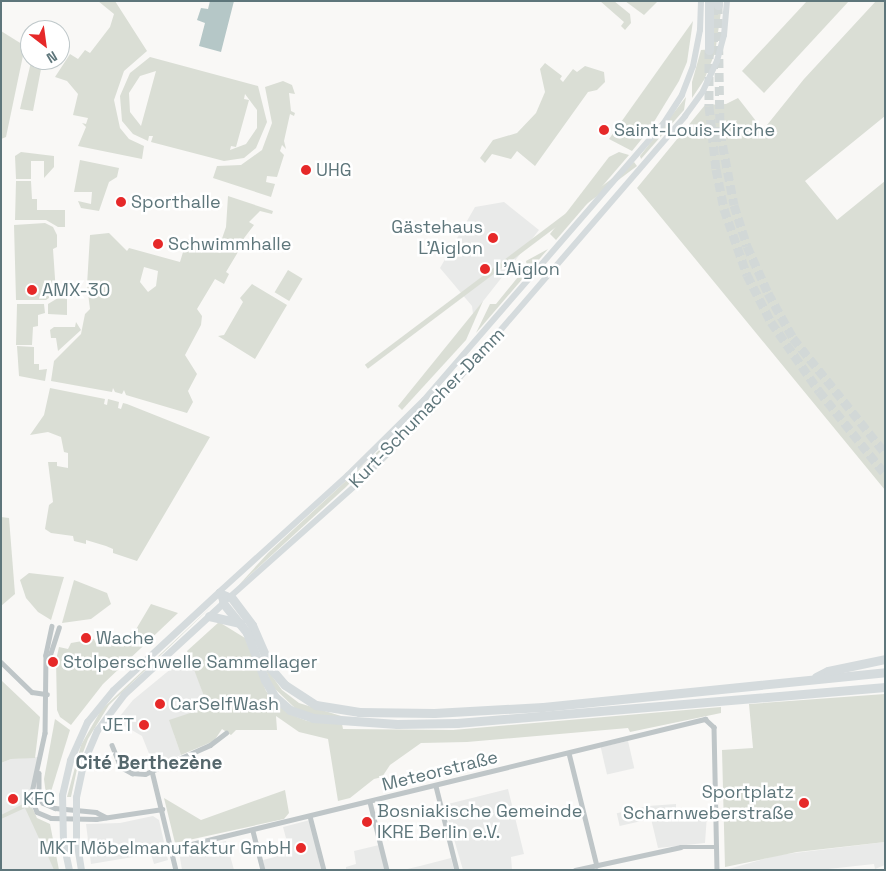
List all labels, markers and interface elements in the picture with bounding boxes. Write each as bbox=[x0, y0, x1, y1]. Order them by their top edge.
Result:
north arrow bbox=[20, 20, 70, 70]
text: N bbox=[43, 47, 61, 67]
place label: Saint-Louis-Kirche bbox=[614, 119, 775, 141]
marker: Saint-Louis-Kirche bbox=[598, 124, 610, 136]
place label: UHG bbox=[316, 159, 352, 181]
marker: UHG bbox=[300, 164, 312, 176]
place label: Sporthalle bbox=[131, 191, 221, 213]
marker: Sporthalle bbox=[115, 196, 127, 208]
place label: Gästehaus L’Aiglon bbox=[391, 217, 483, 260]
marker: Gästehaus L’Aiglon bbox=[487, 232, 499, 244]
place label: Schwimmhalle bbox=[168, 233, 291, 255]
marker: Schwimmhalle bbox=[152, 238, 164, 250]
place label: L'Aiglon bbox=[495, 258, 560, 280]
marker: L'Aiglon bbox=[479, 263, 491, 275]
place label: AMX-30 bbox=[42, 279, 110, 301]
marker: AMX-30 bbox=[26, 284, 38, 296]
street label: Kurt-Schumacher-Damm bbox=[345, 323, 509, 493]
place label: Wache bbox=[96, 627, 154, 649]
marker: Wache bbox=[80, 632, 92, 644]
place label: Stolperschwelle Sammellager bbox=[63, 651, 317, 673]
marker: Stolperschwelle Sammellager bbox=[47, 656, 59, 668]
place label: CarSelfWash bbox=[170, 693, 279, 715]
marker: CarSelfWash bbox=[154, 698, 166, 710]
place label: JET bbox=[103, 714, 134, 736]
marker: JET bbox=[138, 719, 150, 731]
street label: Meteorstraße bbox=[380, 746, 500, 796]
district label: Cité Berthezène bbox=[75, 752, 223, 774]
place label: Sportplatz Scharnweberstraße bbox=[623, 782, 794, 824]
place label: KFC bbox=[23, 788, 55, 810]
marker: KFC bbox=[7, 793, 19, 805]
marker: Sportplatz Scharnweberstraße bbox=[798, 797, 810, 809]
place label: Bosniakische Gemeinde IKRE Berlin e.V. bbox=[377, 801, 582, 844]
marker: Bosniakische Gemeinde IKRE Berlin e.V. bbox=[361, 816, 373, 828]
place label: MKT Möbelmanufaktur GmbH bbox=[39, 837, 291, 859]
marker: MKT Möbelmanufaktur GmbH bbox=[295, 842, 307, 854]

